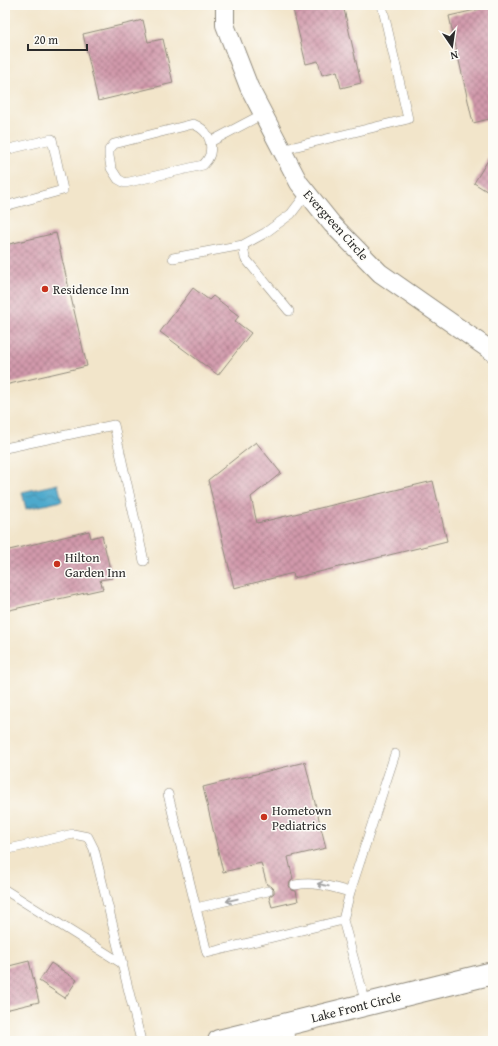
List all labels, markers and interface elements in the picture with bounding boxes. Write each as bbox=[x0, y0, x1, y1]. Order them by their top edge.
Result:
scale bar bbox=[28, 26, 87, 52]
north arrow bbox=[432, 26, 472, 66]
text: 20 m bbox=[34, 31, 58, 48]
text: N bbox=[448, 47, 460, 65]
street label: Evergreen Circle bbox=[299, 185, 373, 265]
place label: Residence Inn bbox=[53, 280, 130, 299]
marker: Residence Inn bbox=[40, 284, 50, 294]
place label: Hilton Garden Inn bbox=[65, 548, 127, 582]
marker: Hilton Garden Inn bbox=[52, 559, 62, 569]
place label: Hometown Pediatrics bbox=[272, 801, 332, 835]
marker: Hometown Pediatrics bbox=[259, 812, 269, 822]
one-way arrow bbox=[317, 881, 330, 888]
one-way arrow bbox=[226, 896, 239, 904]
street label: Lake Front Circle bbox=[309, 987, 403, 1027]

